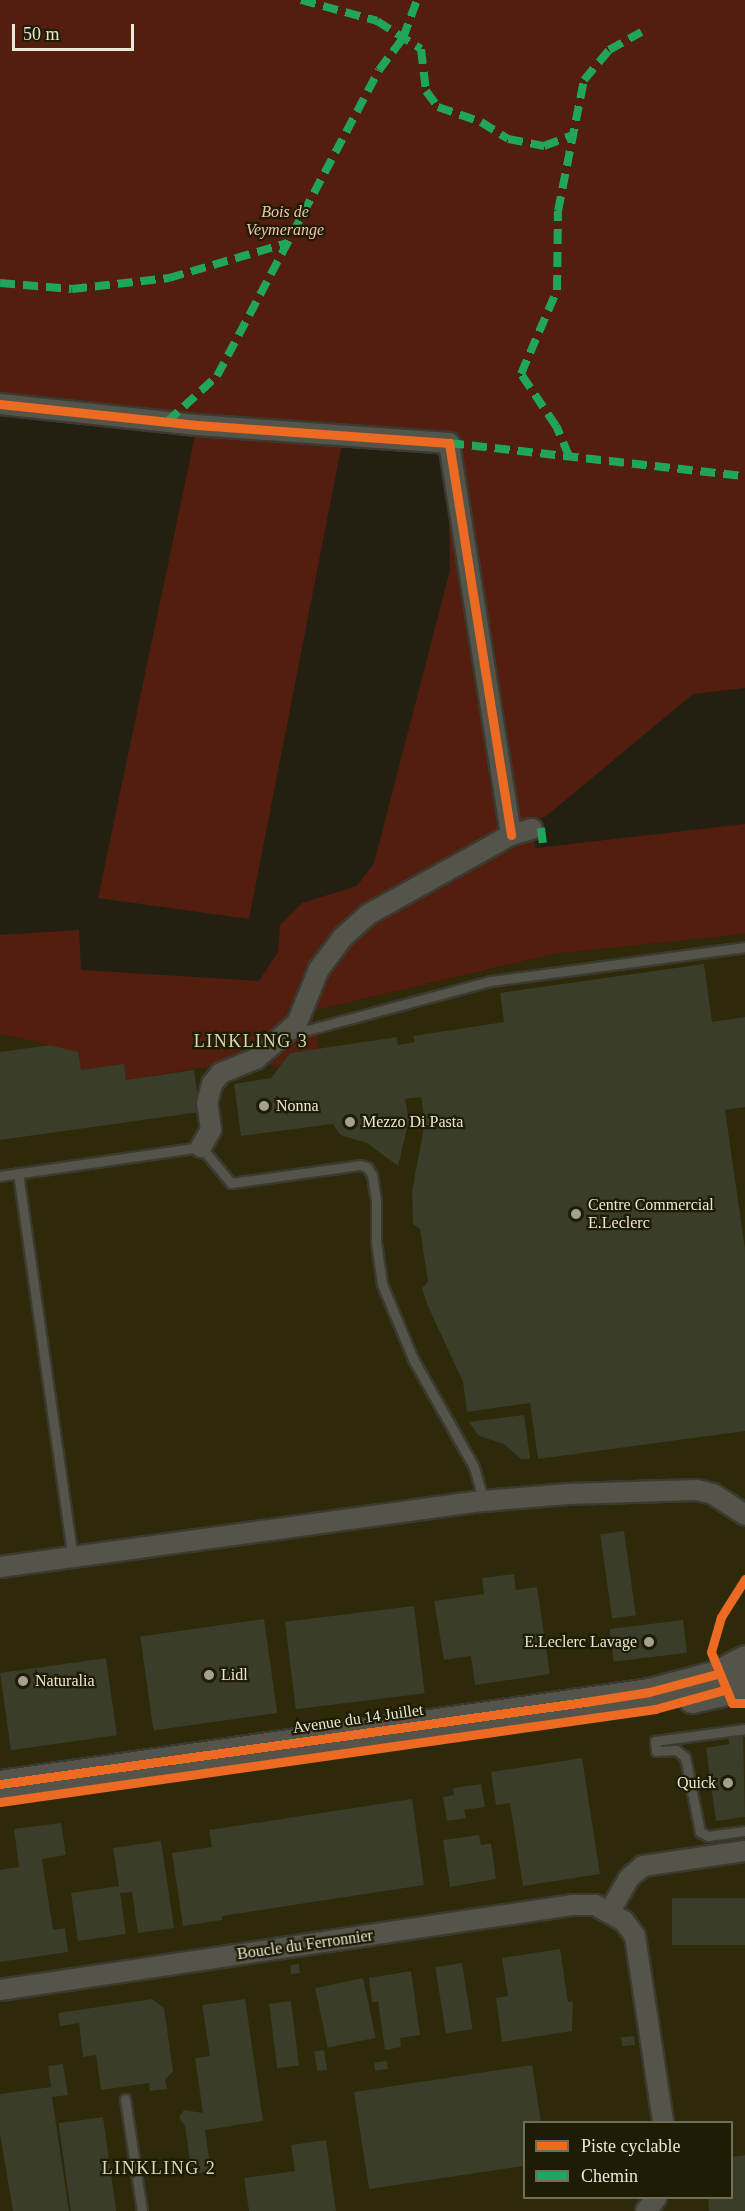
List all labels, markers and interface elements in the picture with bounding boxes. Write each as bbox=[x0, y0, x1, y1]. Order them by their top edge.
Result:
scale bar bbox=[15, 12, 136, 50]
text: 50 m bbox=[23, 24, 60, 44]
park label: Bois de Veymerange bbox=[246, 202, 324, 240]
district label: LINKLING 3 bbox=[194, 1030, 308, 1052]
place label: Nonna bbox=[276, 1096, 319, 1116]
marker: Nonna bbox=[257, 1099, 271, 1113]
place label: Mezzo Di Pasta bbox=[362, 1112, 463, 1132]
marker: Mezzo Di Pasta bbox=[343, 1115, 357, 1129]
place label: Centre Commercial E.Leclerc bbox=[588, 1195, 714, 1233]
marker: Centre Commercial E.Leclerc bbox=[569, 1207, 583, 1221]
place label: E.Leclerc Lavage bbox=[524, 1632, 637, 1652]
marker: E.Leclerc Lavage bbox=[642, 1635, 656, 1649]
place label: Lidl bbox=[221, 1665, 248, 1685]
marker: Lidl bbox=[202, 1668, 216, 1682]
place label: Naturalia bbox=[35, 1671, 95, 1691]
marker: Naturalia bbox=[16, 1674, 30, 1688]
street label: Avenue du 14 Juillet bbox=[291, 1700, 425, 1738]
place label: Quick bbox=[677, 1773, 716, 1793]
marker: Quick bbox=[721, 1776, 735, 1790]
street label: Boucle du Ferronnier bbox=[236, 1926, 374, 1964]
legend bbox=[523, 2121, 733, 2199]
text: Piste cyclable bbox=[581, 2136, 680, 2156]
district label: LINKLING 2 bbox=[102, 2157, 216, 2179]
text: Chemin bbox=[581, 2166, 638, 2186]

